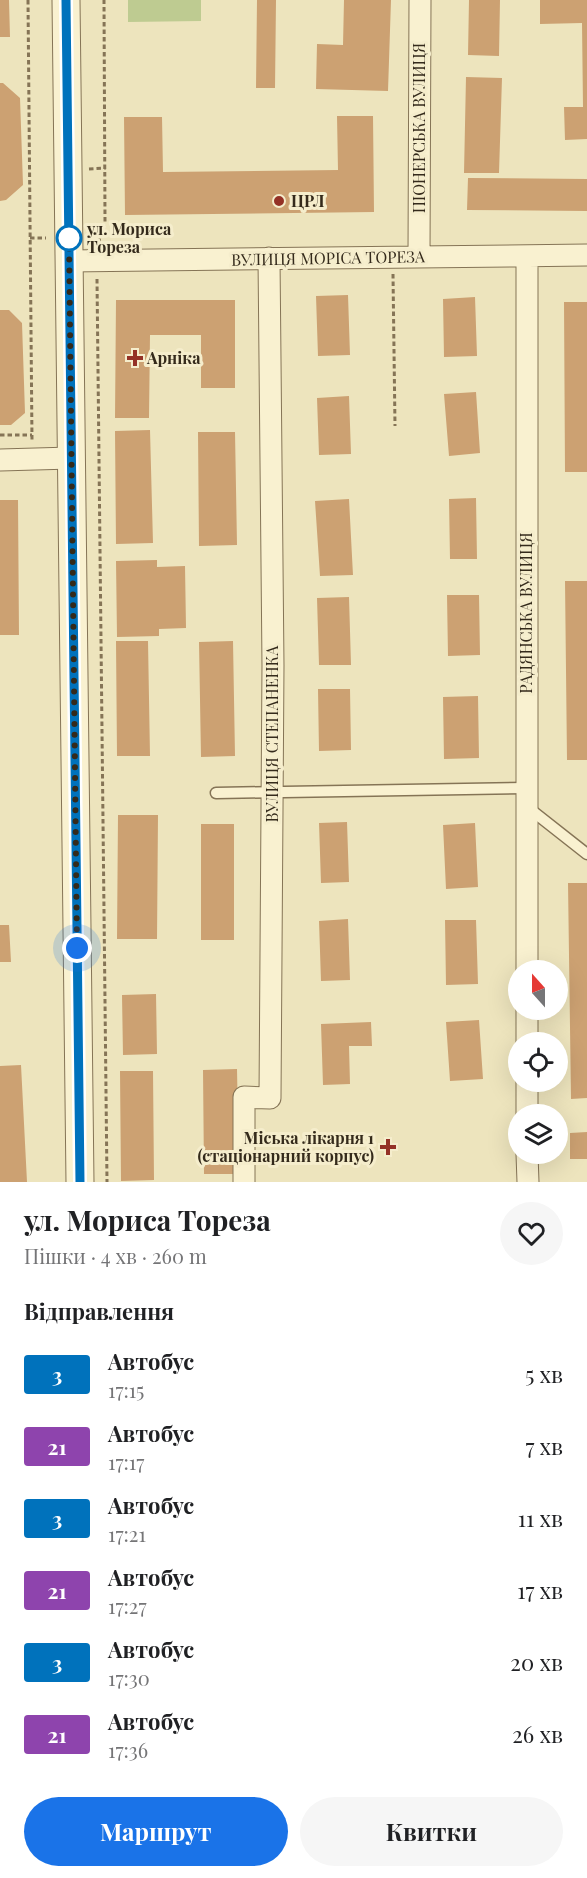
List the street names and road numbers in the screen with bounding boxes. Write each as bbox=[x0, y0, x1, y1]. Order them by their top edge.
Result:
street label: ПІОНЕРСЬКА ВУЛИЦЯ bbox=[408, 43, 429, 213]
street label: ВУЛИЦЯ МОРІСА ТОРЕЗА bbox=[231, 245, 426, 270]
street label: РАДЯНСЬКА ВУЛИЦЯ bbox=[515, 532, 536, 694]
street label: ВУЛИЦЯ СТЕПАНЕНКА bbox=[261, 645, 282, 822]

